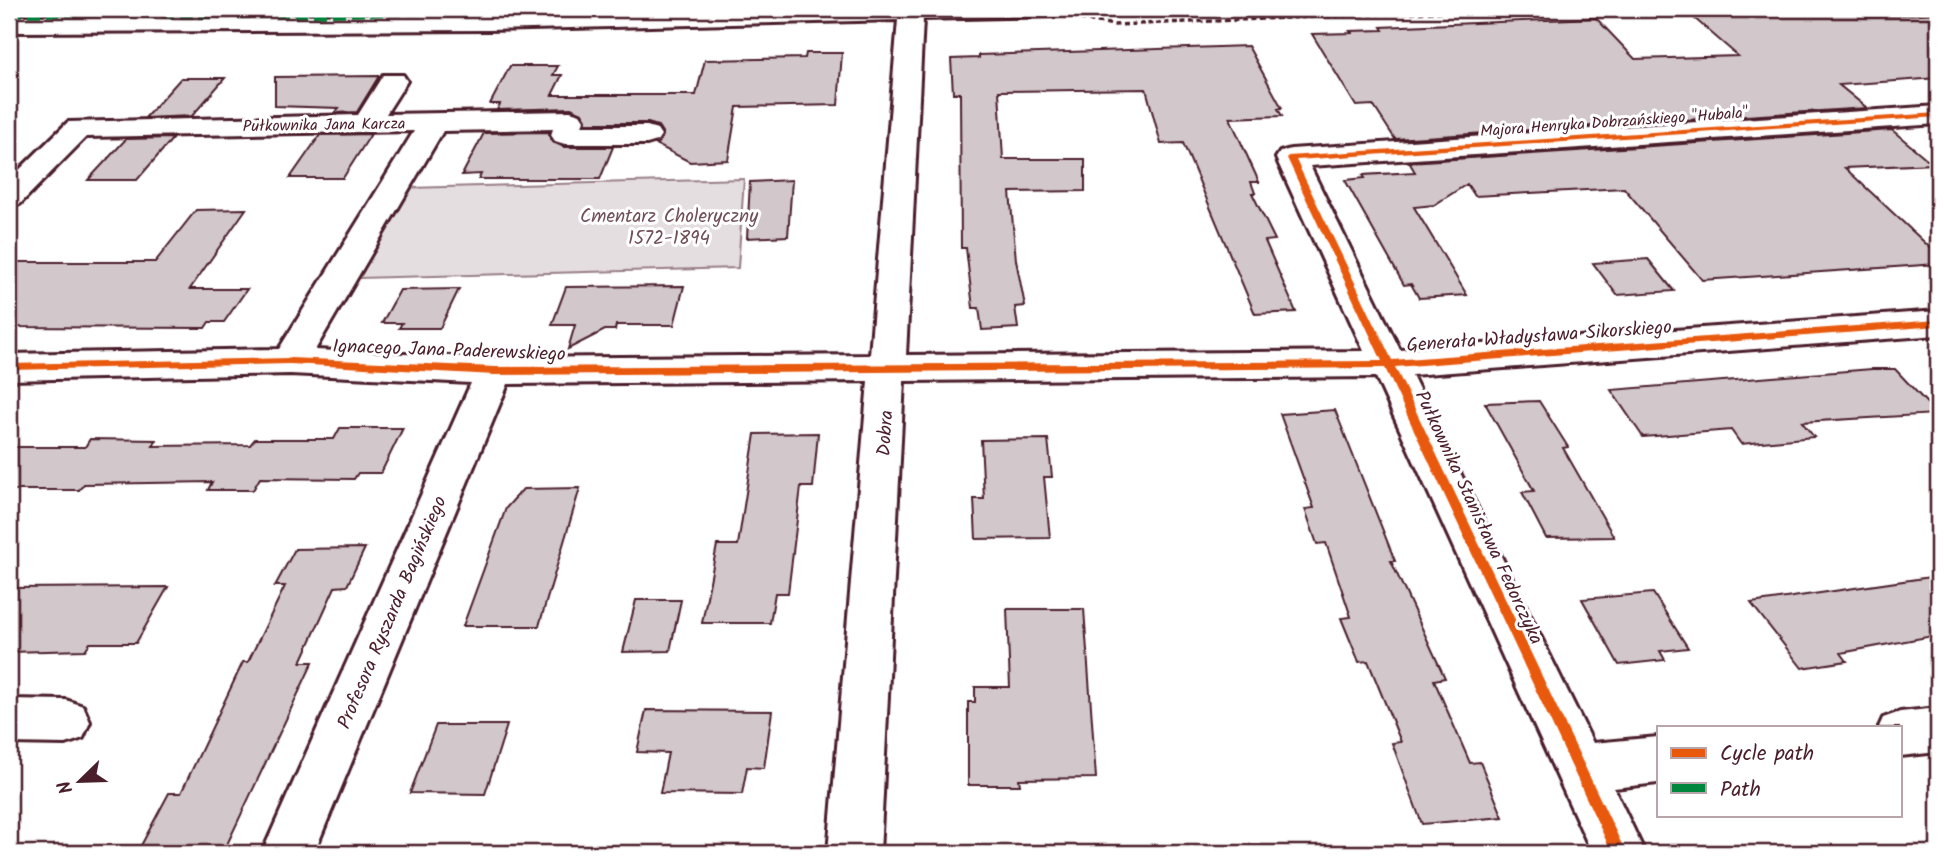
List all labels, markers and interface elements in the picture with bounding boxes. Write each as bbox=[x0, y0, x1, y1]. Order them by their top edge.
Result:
street label: Majora Henryka Dobrzańskiego "Hubala" bbox=[1479, 101, 1750, 144]
street label: Pułkownika Jana Karcza bbox=[242, 112, 406, 139]
park label: Cmentarz Choleryczny 1572-1894 bbox=[580, 202, 759, 254]
street label: Generała Władysława Sikorskiego bbox=[1406, 313, 1673, 361]
street label: Ignacego Jana Paderewskiego bbox=[332, 332, 566, 370]
street label: Pułkownika Stanisława Fedorczyka bbox=[1406, 386, 1550, 650]
street label: Dobra bbox=[869, 409, 903, 457]
street label: Profesora Ryszarda Bagińskiego bbox=[330, 492, 456, 734]
legend bbox=[1657, 726, 1902, 816]
text: Cycle path bbox=[1720, 738, 1814, 771]
north arrow bbox=[46, 746, 116, 816]
text: Path bbox=[1720, 774, 1761, 807]
text: N bbox=[50, 775, 82, 798]

